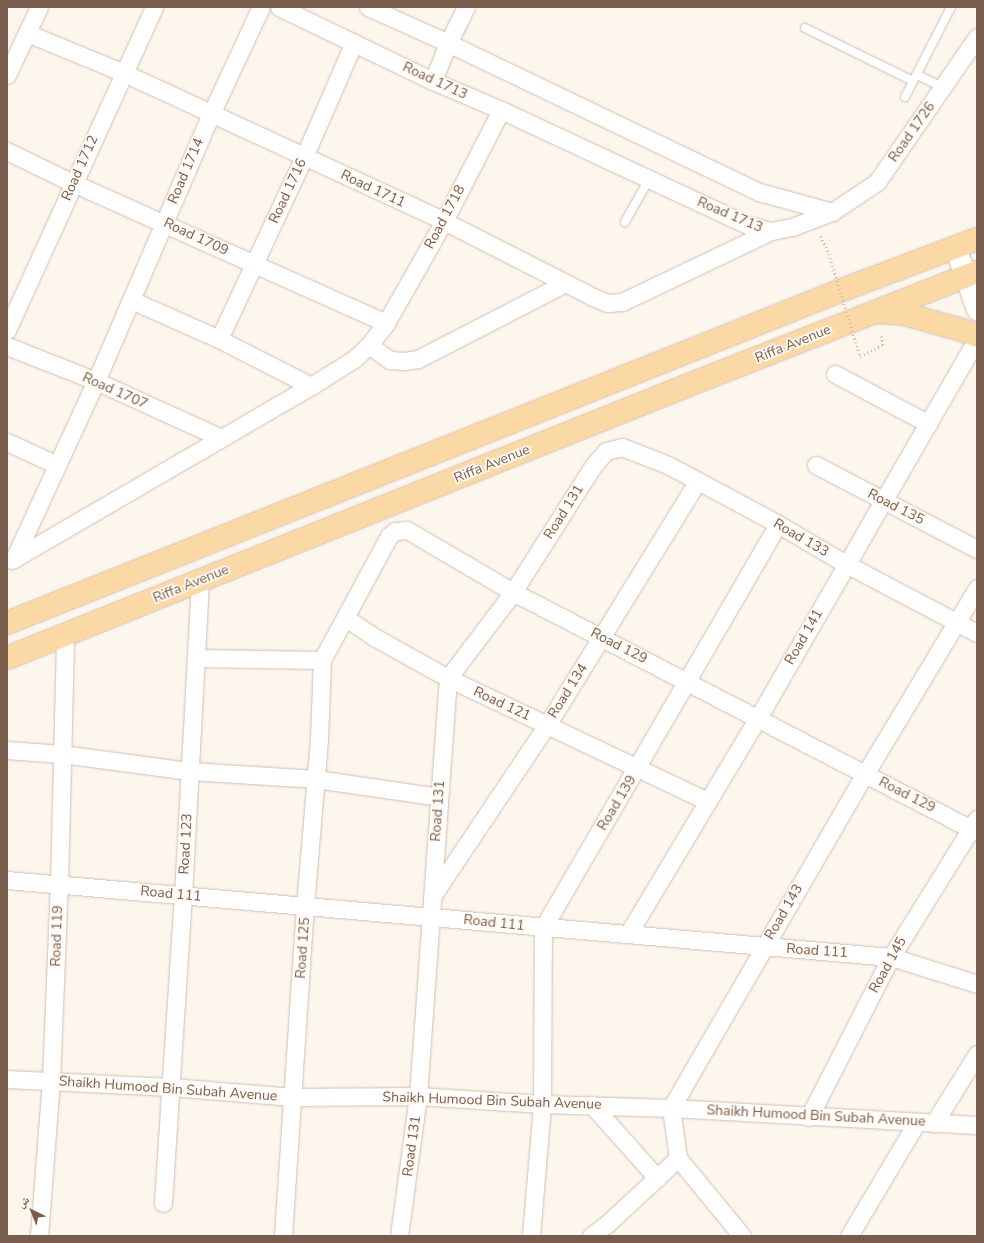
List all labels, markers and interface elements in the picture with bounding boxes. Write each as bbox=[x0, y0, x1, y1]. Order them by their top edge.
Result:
street label: Road 1713 bbox=[400, 59, 470, 103]
street label: Road 1726 bbox=[885, 99, 939, 165]
street label: Road 1712 bbox=[58, 133, 102, 203]
street label: Road 1714 bbox=[165, 136, 207, 206]
street label: Road 1716 bbox=[266, 156, 310, 226]
street label: Road 1711 bbox=[338, 167, 408, 211]
street label: Road 1718 bbox=[421, 182, 469, 252]
street label: Road 1713 bbox=[695, 194, 765, 236]
street label: Road 1709 bbox=[161, 215, 231, 259]
street label: Riffa Avenue bbox=[753, 321, 833, 367]
street label: Road 1707 bbox=[80, 369, 150, 413]
street label: Riffa Avenue bbox=[452, 441, 532, 487]
street label: Road 131 bbox=[541, 482, 587, 542]
street label: Road 135 bbox=[865, 486, 927, 528]
street label: Road 133 bbox=[770, 515, 832, 561]
street label: Riffa Avenue bbox=[151, 561, 231, 607]
street label: Road 141 bbox=[781, 606, 827, 668]
street label: Road 129 bbox=[588, 625, 650, 667]
street label: Road 134 bbox=[545, 661, 591, 721]
street label: Road 121 bbox=[471, 683, 533, 725]
street label: Road 139 bbox=[594, 772, 640, 834]
street label: Road 129 bbox=[876, 774, 938, 816]
street label: Road 131 bbox=[427, 780, 449, 842]
street label: Road 123 bbox=[176, 813, 196, 875]
street label: Road 143 bbox=[761, 881, 807, 943]
street label: Road 111 bbox=[140, 883, 202, 905]
street label: Road 119 bbox=[48, 905, 66, 967]
street label: Road 111 bbox=[463, 911, 525, 935]
street label: Road 125 bbox=[292, 917, 314, 979]
street label: Road 145 bbox=[866, 934, 910, 996]
street label: Road 111 bbox=[786, 940, 848, 962]
street label: Shaikh Humood Bin Subah Avenue bbox=[58, 1073, 278, 1105]
street label: Shaikh Humood Bin Subah Avenue bbox=[382, 1089, 602, 1113]
street label: Shaikh Humood Bin Subah Avenue bbox=[706, 1102, 926, 1130]
street label: Road 131 bbox=[399, 1114, 425, 1178]
north arrow bbox=[12, 1191, 52, 1231]
text: ش bbox=[14, 1192, 33, 1211]

